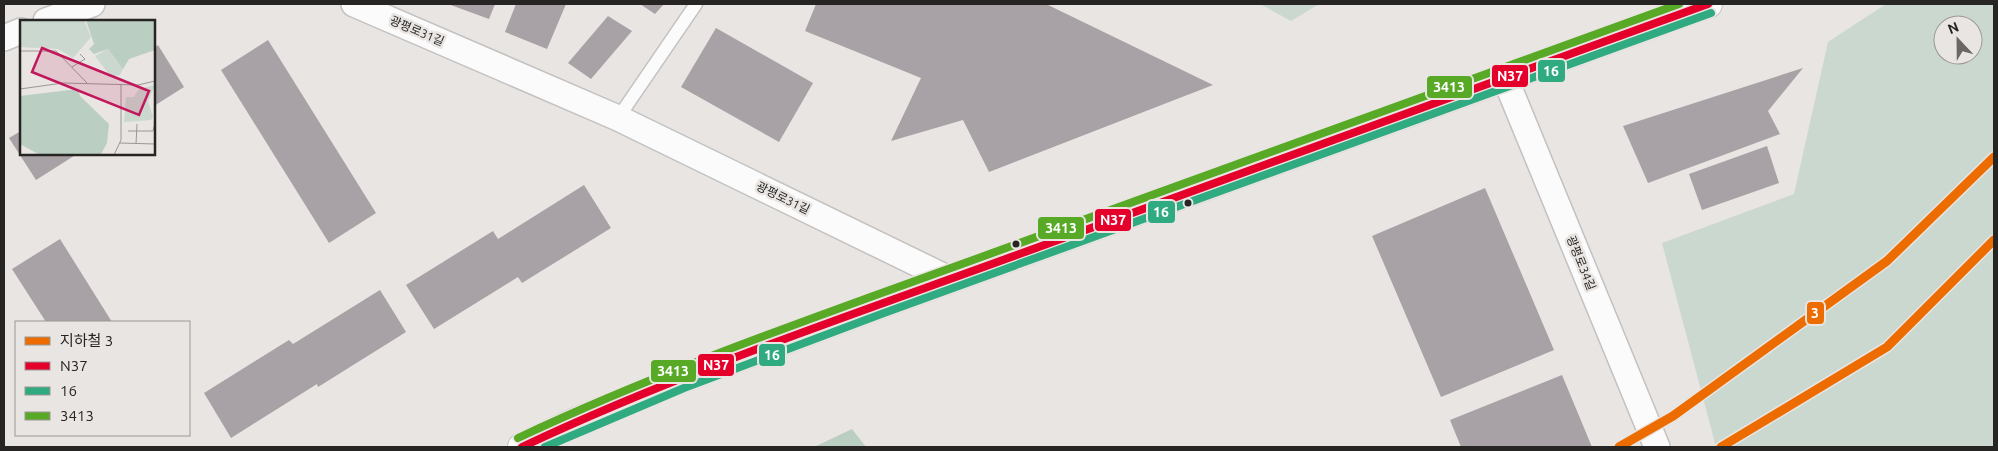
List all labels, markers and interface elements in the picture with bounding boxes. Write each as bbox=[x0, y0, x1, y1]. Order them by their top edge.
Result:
street label: 광평로31길 bbox=[388, 13, 446, 48]
north arrow bbox=[1933, 15, 1983, 65]
text: N bbox=[1945, 19, 1961, 37]
inset map bbox=[20, 20, 155, 155]
line badge: 16 bbox=[1537, 59, 1566, 83]
text: 16 bbox=[1543, 63, 1559, 79]
line badge: N37 bbox=[1491, 64, 1529, 88]
text: N37 bbox=[1497, 68, 1523, 84]
line badge: 3413 bbox=[1426, 75, 1473, 99]
text: 3413 bbox=[1433, 79, 1465, 95]
street label: 광평로31길 bbox=[754, 179, 812, 216]
unlabelled marker bbox=[1183, 198, 1193, 208]
line badge: 16 bbox=[1147, 200, 1176, 224]
text: 16 bbox=[1153, 204, 1169, 220]
line badge: N37 bbox=[1094, 208, 1132, 232]
text: N37 bbox=[1100, 212, 1126, 228]
line badge: 3413 bbox=[1037, 216, 1085, 240]
text: 3413 bbox=[1045, 220, 1077, 236]
street label: 광평로34길 bbox=[1565, 234, 1598, 292]
unlabelled marker bbox=[1011, 239, 1021, 249]
line badge: 3 bbox=[1806, 301, 1825, 325]
text: 3 bbox=[1811, 305, 1819, 321]
legend bbox=[15, 321, 190, 436]
text: 지하철 3 bbox=[60, 332, 113, 349]
line badge: 16 bbox=[758, 343, 786, 367]
text: 16 bbox=[764, 347, 780, 363]
line badge: N37 bbox=[697, 353, 735, 377]
text: N37 bbox=[60, 357, 88, 374]
text: N37 bbox=[703, 357, 729, 373]
line badge: 3413 bbox=[650, 359, 697, 383]
text: 3413 bbox=[657, 363, 689, 379]
text: 16 bbox=[60, 382, 77, 399]
text: 3413 bbox=[60, 407, 94, 424]

